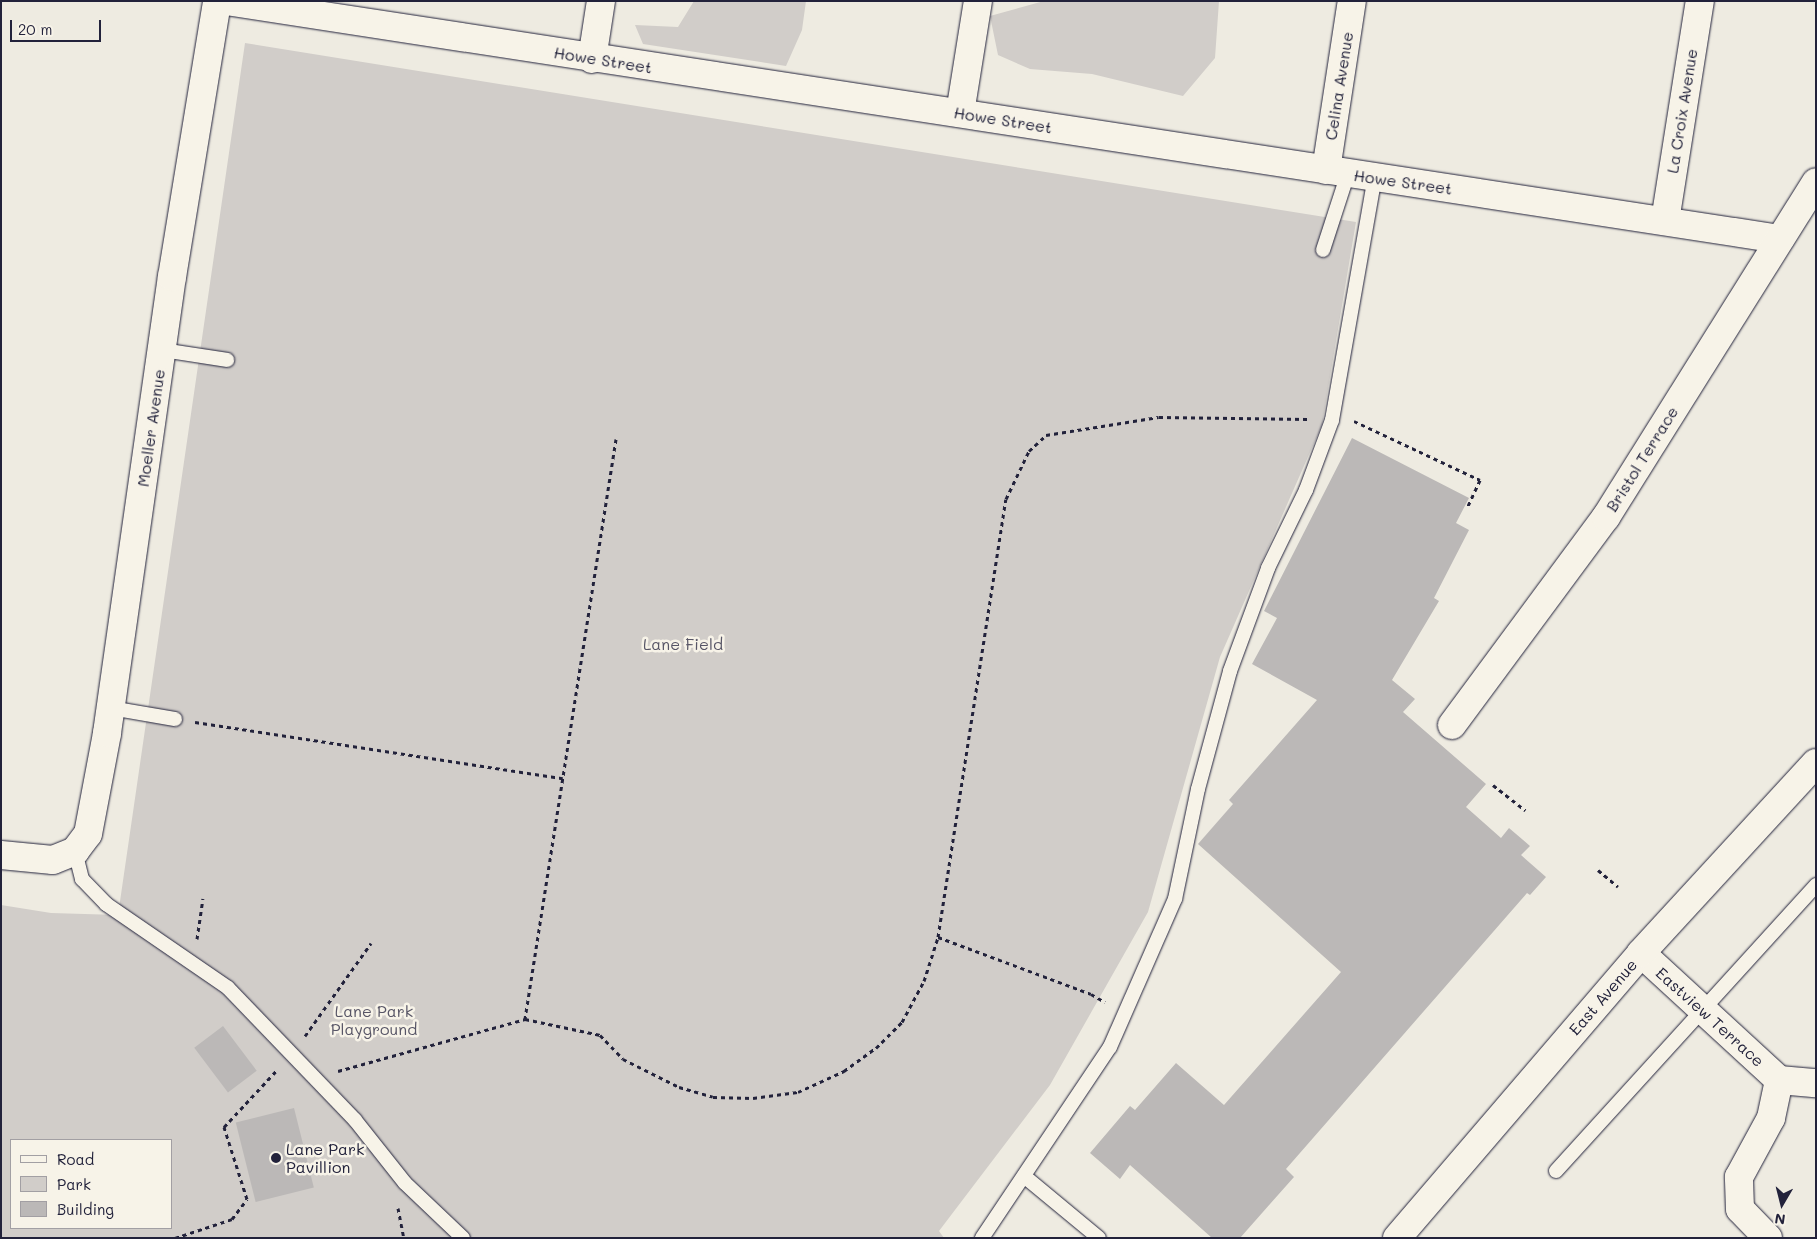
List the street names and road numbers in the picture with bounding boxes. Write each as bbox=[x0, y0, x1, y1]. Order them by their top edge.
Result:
street label: Celina Avenue bbox=[1321, 30, 1357, 142]
street label: Howe Street bbox=[552, 43, 654, 77]
street label: La Croix Avenue bbox=[1663, 47, 1701, 175]
street label: Howe Street bbox=[952, 103, 1054, 137]
street label: Howe Street bbox=[1353, 166, 1453, 198]
street label: Moeller Avenue bbox=[133, 368, 169, 488]
street label: Bristol Terrace bbox=[1602, 403, 1682, 515]
street label: East Avenue bbox=[1565, 955, 1641, 1039]
street label: Eastview Terrace bbox=[1652, 963, 1768, 1071]

